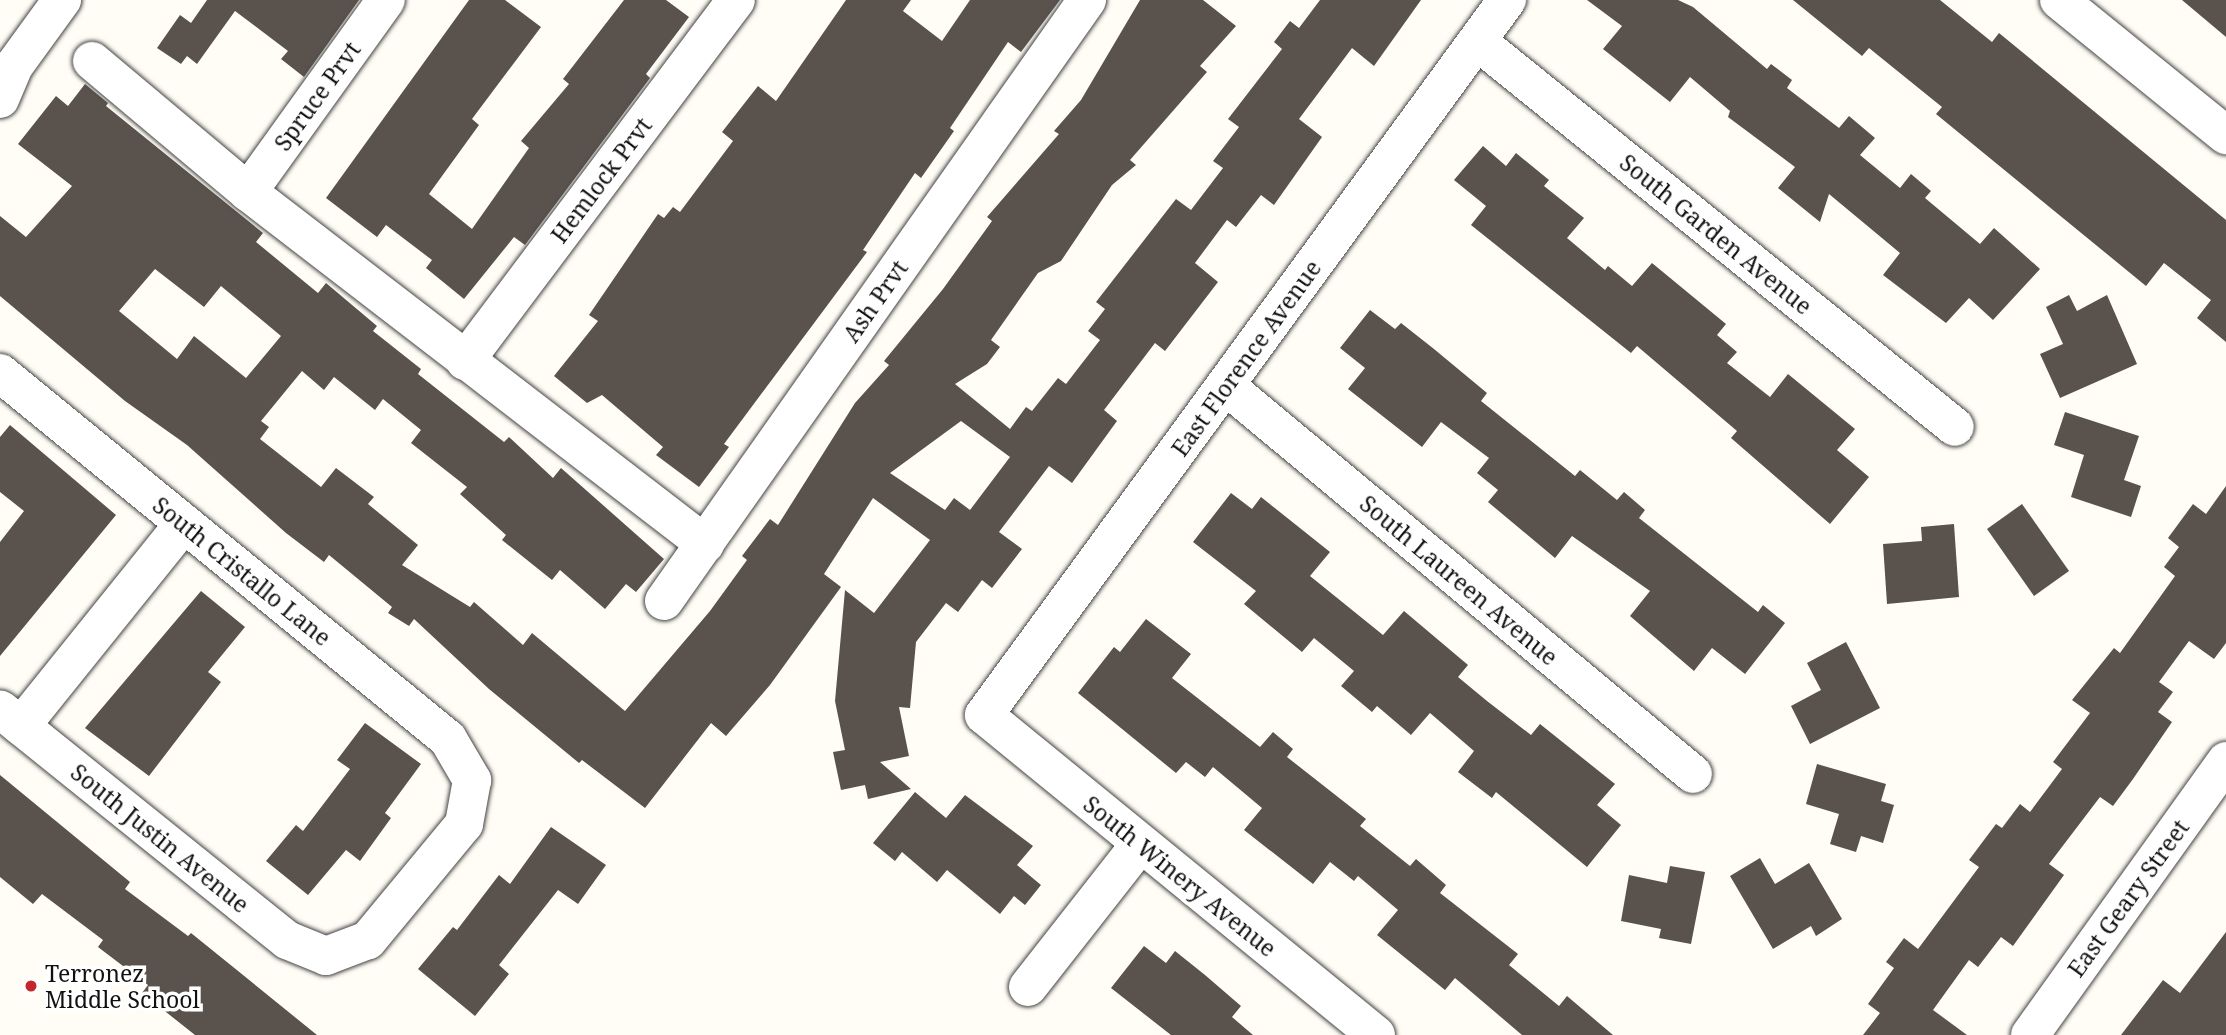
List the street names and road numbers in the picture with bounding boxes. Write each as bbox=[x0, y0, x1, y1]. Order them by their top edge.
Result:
street label: Spruce Prvt bbox=[268, 36, 366, 156]
street label: Hemlock Prvt bbox=[545, 112, 657, 248]
street label: South Garden Avenue bbox=[1615, 148, 1817, 320]
street label: Ash Prvt bbox=[837, 255, 913, 347]
street label: East Florence Avenue bbox=[1166, 255, 1326, 461]
street label: South Laureen Avenue bbox=[1355, 489, 1563, 671]
street label: South Cristallo Lane bbox=[148, 491, 336, 651]
street label: South Justin Avenue bbox=[66, 758, 254, 918]
street label: South Winery Avenue bbox=[1078, 790, 1282, 962]
street label: East Geary Street bbox=[2062, 814, 2194, 982]

